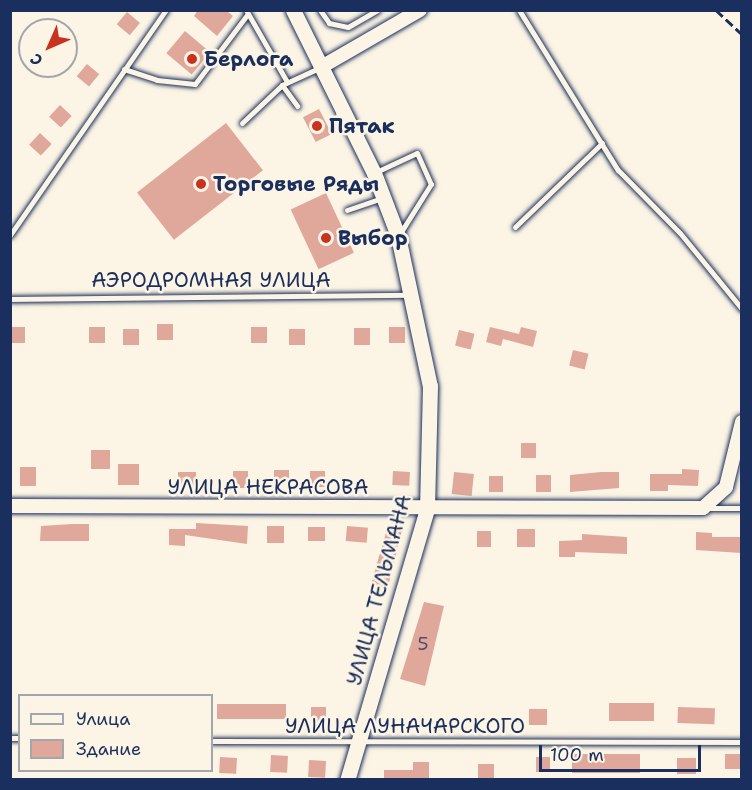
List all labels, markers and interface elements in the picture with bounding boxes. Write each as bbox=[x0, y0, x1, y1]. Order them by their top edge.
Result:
north arrow bbox=[18, 18, 78, 78]
place label: Берлога bbox=[204, 46, 293, 72]
text: С bbox=[25, 49, 47, 71]
marker: Берлога bbox=[185, 52, 199, 66]
place label: Пятак bbox=[329, 113, 395, 139]
marker: Пятак bbox=[310, 119, 324, 133]
place label: Торговые Ряды bbox=[213, 171, 379, 197]
marker: Торговые Ряды bbox=[194, 177, 208, 191]
place label: Выбор bbox=[338, 225, 407, 251]
marker: Выбор bbox=[319, 231, 333, 245]
street label: АЭРОДРОМНАЯ УЛИЦА bbox=[91, 267, 331, 293]
street label: УЛИЦА НЕКРАСОВА bbox=[167, 474, 369, 500]
street label: УЛИЦА ТЕЛЬМАНА bbox=[341, 492, 417, 688]
house number: 5 bbox=[417, 633, 429, 655]
legend bbox=[18, 694, 213, 772]
text: Улица bbox=[76, 707, 130, 731]
street label: УЛИЦА ЛУНАЧАРСКОГО bbox=[285, 713, 525, 739]
scale bar bbox=[542, 733, 704, 771]
text: Здание bbox=[76, 737, 141, 761]
text: 100 m bbox=[550, 743, 604, 767]

